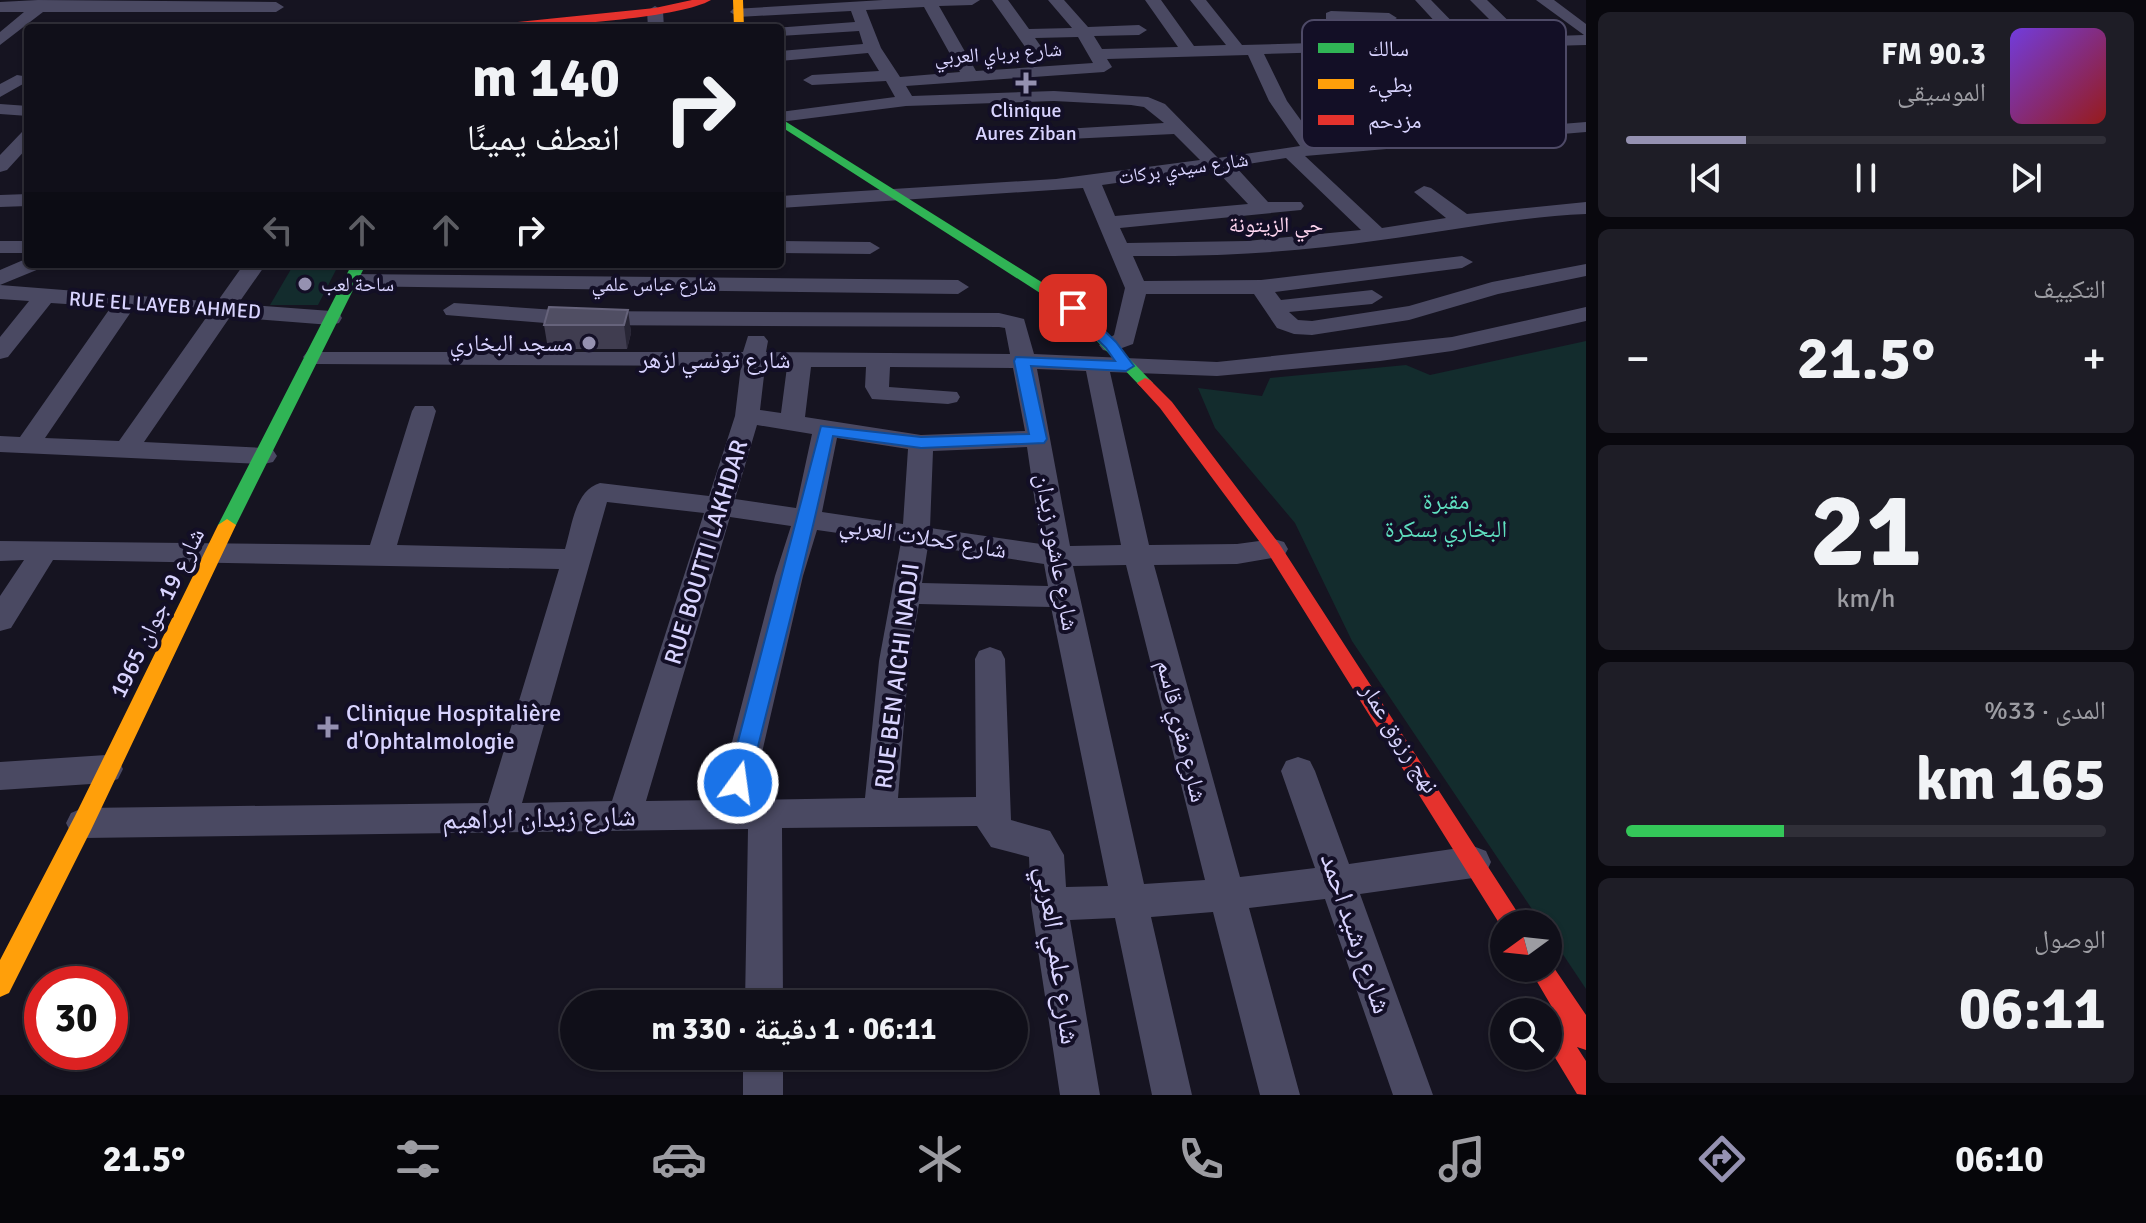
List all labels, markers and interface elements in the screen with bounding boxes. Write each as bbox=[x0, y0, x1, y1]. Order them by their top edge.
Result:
legend bbox=[1302, 20, 1566, 148]
text: سالك bbox=[1368, 35, 1409, 62]
text: 90.3 FM bbox=[1881, 36, 1986, 73]
street label: شارع برباي العربي bbox=[933, 37, 1063, 74]
text: 140 m bbox=[472, 43, 620, 112]
icon: right bbox=[648, 56, 752, 160]
text: بطيء bbox=[1368, 71, 1413, 102]
marker: Clinique Aures Ziban bbox=[1015, 72, 1037, 94]
text: الموسيقى bbox=[1897, 77, 1986, 109]
place label: Clinique Aures Ziban bbox=[975, 98, 1077, 146]
text: مزدحم bbox=[1368, 107, 1422, 135]
text: انعطف يمينًا bbox=[467, 116, 620, 161]
street label: شارع سيدي بركات bbox=[1116, 147, 1250, 193]
icon: previous bbox=[1684, 156, 1728, 200]
icon: pause bbox=[1844, 156, 1888, 200]
icon: next bbox=[2004, 156, 2048, 200]
icon: left bbox=[256, 208, 300, 252]
icon: ahead bbox=[340, 208, 384, 252]
icon: ahead bbox=[424, 208, 468, 252]
icon: right bbox=[508, 208, 552, 252]
district label: حي الزيتونة bbox=[1229, 211, 1323, 242]
place label: ساحة لعب bbox=[321, 272, 394, 297]
street label: شارع عباس علمي bbox=[591, 272, 717, 300]
pin bbox=[1039, 274, 1107, 342]
text: التكييف bbox=[2033, 274, 2106, 306]
marker: ساحة لعب bbox=[296, 275, 314, 293]
street label: RUE EL LAYEB AHMED bbox=[68, 286, 262, 325]
icon: arrive bbox=[1051, 286, 1095, 330]
text: 21.5° bbox=[1797, 322, 1935, 396]
place label: مسجد البخاري bbox=[450, 328, 573, 362]
text: − bbox=[1626, 332, 1650, 386]
text: + bbox=[2082, 332, 2106, 386]
marker: مسجد البخاري bbox=[580, 334, 598, 352]
street label: شارع تونسي لزهر bbox=[638, 345, 791, 379]
street label: RUE BOUTTI LAKHDAR bbox=[657, 436, 755, 668]
text: 21 bbox=[1810, 467, 1922, 595]
street label: شارع عاشور زيدان bbox=[1028, 471, 1086, 633]
park label: مقبرة البخاري بسكرة bbox=[1385, 486, 1507, 548]
street label: شارع كحلات العربي bbox=[837, 509, 1009, 569]
street label: شارع 19 جوان 1965 bbox=[103, 523, 211, 703]
street label: RUE BEN AICHI NADJI bbox=[868, 561, 926, 791]
text: km/h bbox=[1837, 583, 1895, 615]
street label: شارع مقري قاسم bbox=[1146, 657, 1214, 806]
street label: نهج رزوق عمار bbox=[1354, 676, 1446, 799]
text: المدى · 33% bbox=[1984, 695, 2106, 727]
place label: Clinique Hospitalière d'Ophtalmologie bbox=[346, 698, 561, 756]
marker: Clinique Hospitalière d'Ophtalmologie bbox=[317, 716, 339, 738]
position arrow bbox=[696, 741, 780, 825]
text: 165 km bbox=[1916, 743, 2106, 817]
street label: شارع زيدان ابراهيم bbox=[442, 799, 636, 838]
street label: شارع رشيد احمد bbox=[1313, 849, 1399, 1018]
street label: شارع علمي العربي bbox=[1024, 864, 1087, 1047]
north arrow bbox=[1490, 910, 1562, 982]
map controls bbox=[1490, 910, 1562, 1070]
text: الوصول bbox=[2034, 924, 2106, 956]
speed limit sign: 30 bbox=[24, 966, 128, 1070]
text: 06:11 bbox=[1959, 972, 2106, 1046]
button: search bbox=[1490, 998, 1562, 1070]
text: 06:11 · 1 دقيقة · 330 m bbox=[651, 1011, 937, 1048]
icon: filters bbox=[390, 1131, 446, 1187]
icon: car bbox=[651, 1131, 707, 1187]
icon: climate bbox=[912, 1131, 968, 1187]
icon: phone bbox=[1173, 1131, 1229, 1187]
icon: music bbox=[1434, 1131, 1490, 1187]
icon: directions bbox=[1694, 1131, 1750, 1187]
text: 21.5° bbox=[102, 1137, 186, 1182]
text: 06:10 bbox=[1955, 1137, 2044, 1182]

